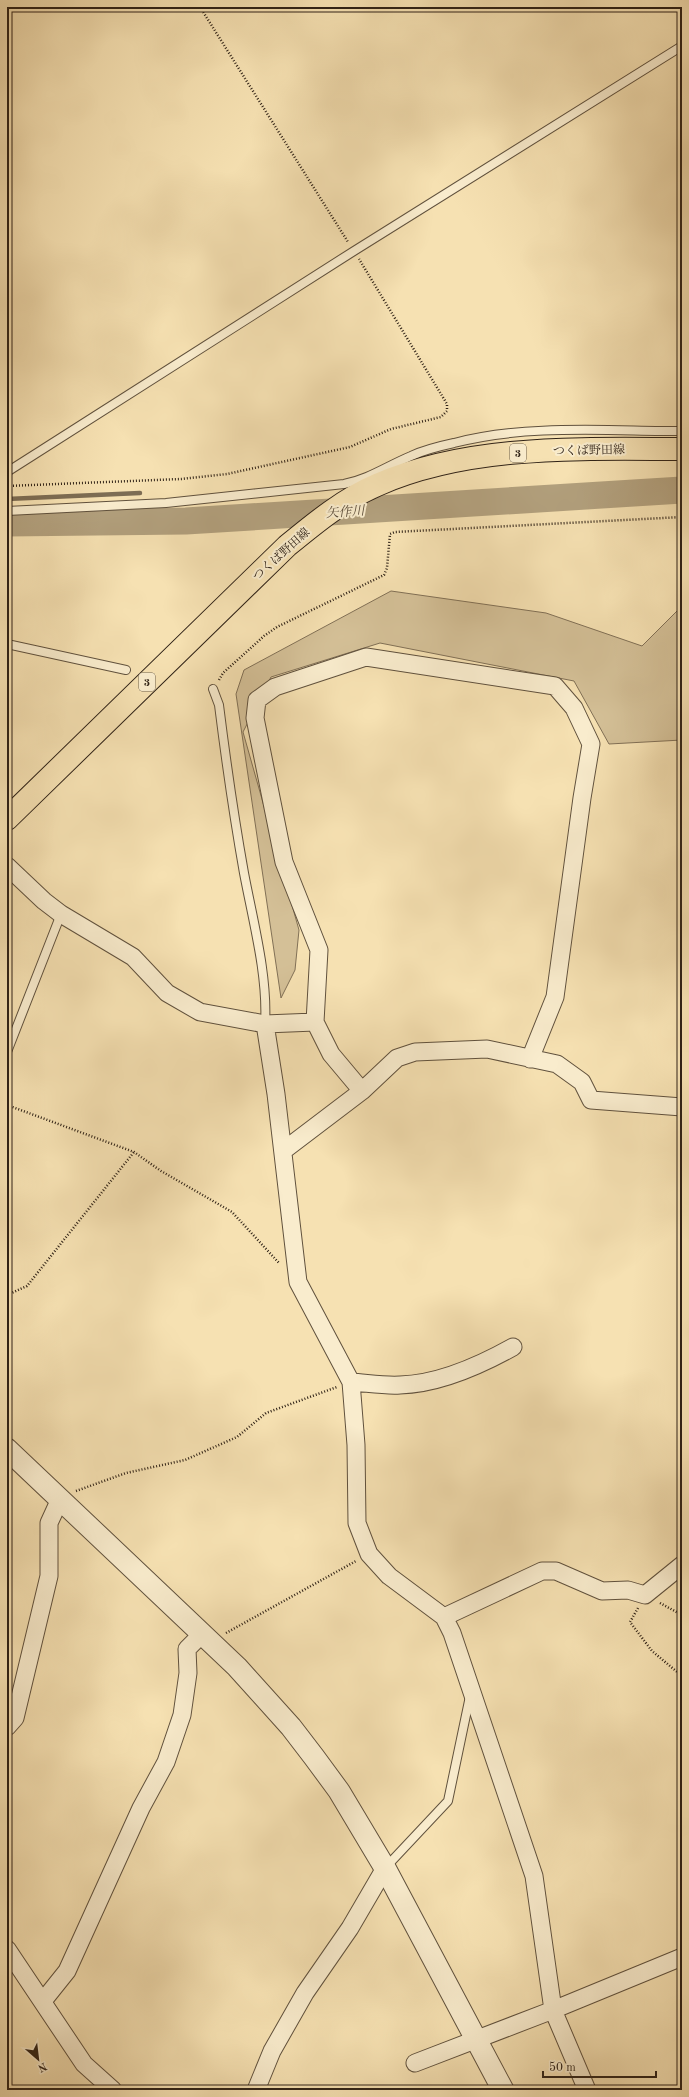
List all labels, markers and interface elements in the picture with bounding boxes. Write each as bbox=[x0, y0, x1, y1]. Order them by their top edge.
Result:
street label: つくば野田線 bbox=[553, 442, 625, 458]
road number: 3 bbox=[510, 444, 526, 462]
water label: 矢作川 bbox=[325, 504, 367, 520]
street label: つくば野田線 bbox=[250, 525, 312, 583]
road number: 3 bbox=[139, 673, 155, 691]
north arrow bbox=[18, 2039, 58, 2079]
scale bar bbox=[543, 2053, 656, 2079]
text: N bbox=[35, 2060, 48, 2074]
text: 50 m bbox=[549, 2061, 576, 2074]

